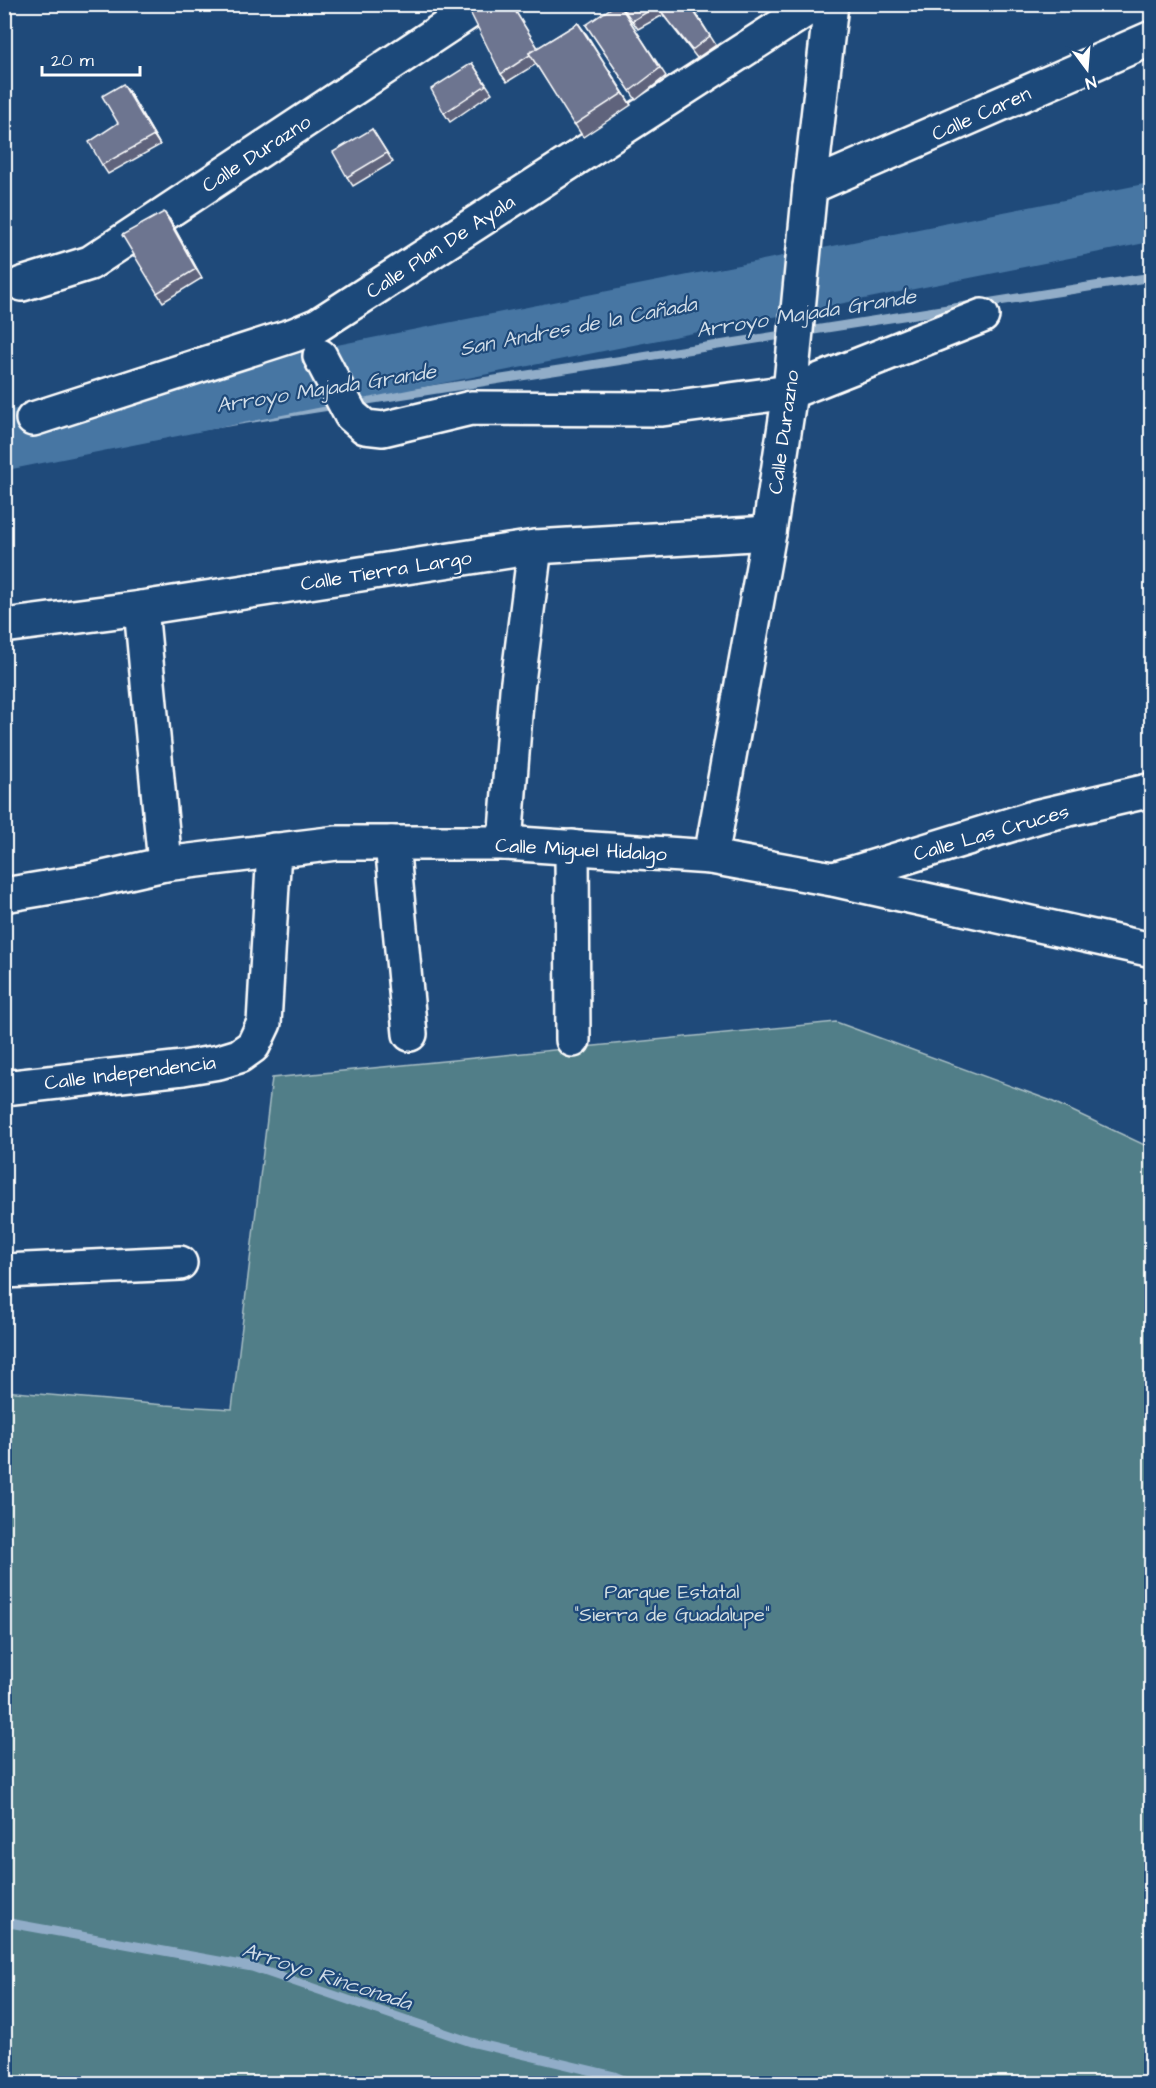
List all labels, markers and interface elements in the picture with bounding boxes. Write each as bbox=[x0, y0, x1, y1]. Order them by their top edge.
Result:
scale bar bbox=[42, 39, 140, 77]
north arrow bbox=[1057, 39, 1117, 99]
text: 20 m bbox=[51, 48, 94, 73]
text: N bbox=[1083, 71, 1099, 94]
street label: Calle Caren bbox=[927, 80, 1035, 148]
street label: Calle Durazno bbox=[197, 108, 317, 200]
street label: Calle Plan De Ayala bbox=[361, 188, 521, 306]
water label: Arroyo Majada Grande bbox=[694, 282, 920, 346]
water label: San Andres de la Cañada bbox=[457, 289, 700, 364]
water label: Arroyo Majada Grande bbox=[214, 357, 440, 421]
street label: Calle Durazno bbox=[761, 368, 807, 496]
street label: Calle Tierra Largo bbox=[299, 544, 474, 599]
street label: Calle Las Cruces bbox=[910, 797, 1072, 869]
street label: Calle Miguel Hidalgo bbox=[494, 832, 667, 869]
street label: Calle Independencia bbox=[43, 1049, 217, 1097]
park label: Parque Estatal "Sierra de Guadalupe" bbox=[574, 1578, 770, 1629]
water label: Arroyo Rinconada bbox=[238, 1935, 417, 2019]

